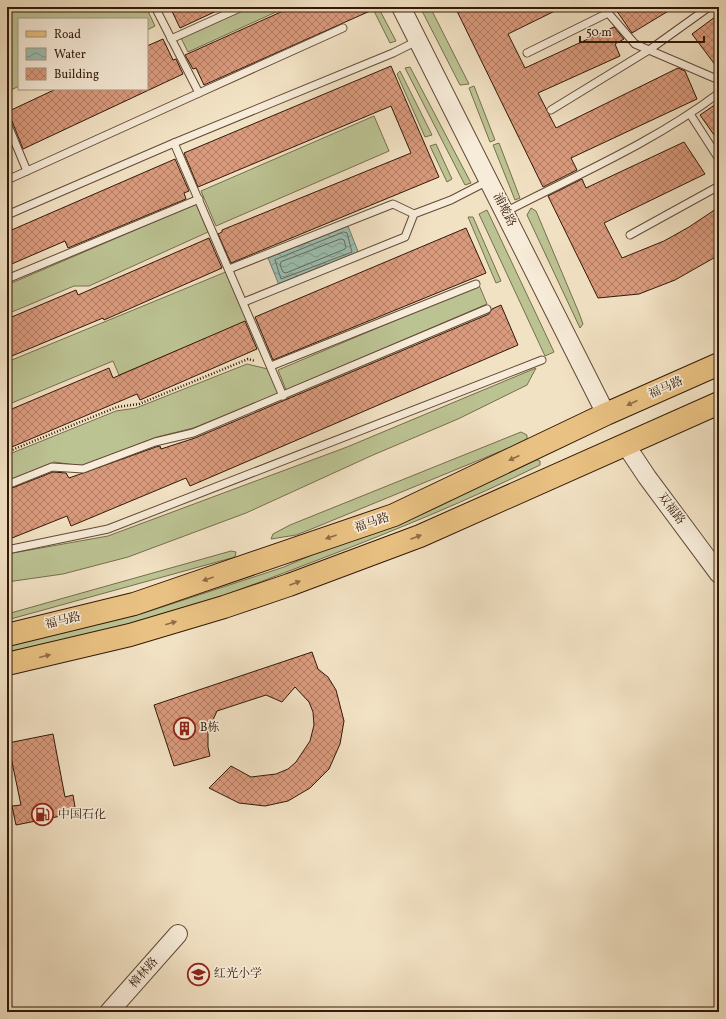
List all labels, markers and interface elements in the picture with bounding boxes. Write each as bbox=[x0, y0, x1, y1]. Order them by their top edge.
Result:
legend bbox=[18, 18, 148, 90]
scale bar bbox=[580, 18, 704, 44]
text: 50 m bbox=[586, 25, 612, 41]
text: Road bbox=[54, 27, 81, 43]
text: Water bbox=[54, 47, 86, 63]
text: Building bbox=[54, 67, 99, 83]
street label: 浦墘路 bbox=[489, 190, 519, 230]
street label: 福马路 bbox=[646, 373, 686, 403]
one-way arrow bbox=[627, 400, 638, 406]
one-way arrow bbox=[509, 455, 520, 461]
street label: 双福路 bbox=[654, 490, 688, 528]
street label: 福马路 bbox=[352, 510, 392, 536]
one-way arrow bbox=[325, 534, 337, 540]
one-way arrow bbox=[411, 534, 422, 540]
one-way arrow bbox=[201, 576, 213, 582]
one-way arrow bbox=[289, 580, 301, 586]
street label: 福马路 bbox=[44, 609, 82, 633]
one-way arrow bbox=[165, 620, 177, 626]
one-way arrow bbox=[39, 653, 51, 659]
building icon: B栋 bbox=[172, 715, 198, 741]
place label: B栋 bbox=[200, 720, 219, 736]
fuel station icon: 中国石化 bbox=[30, 802, 56, 828]
place label: 中国石化 bbox=[58, 807, 106, 823]
street label: 樟林路 bbox=[126, 954, 162, 992]
school or university icon: 红光小学 bbox=[185, 961, 211, 987]
place label: 红光小学 bbox=[214, 966, 262, 982]

